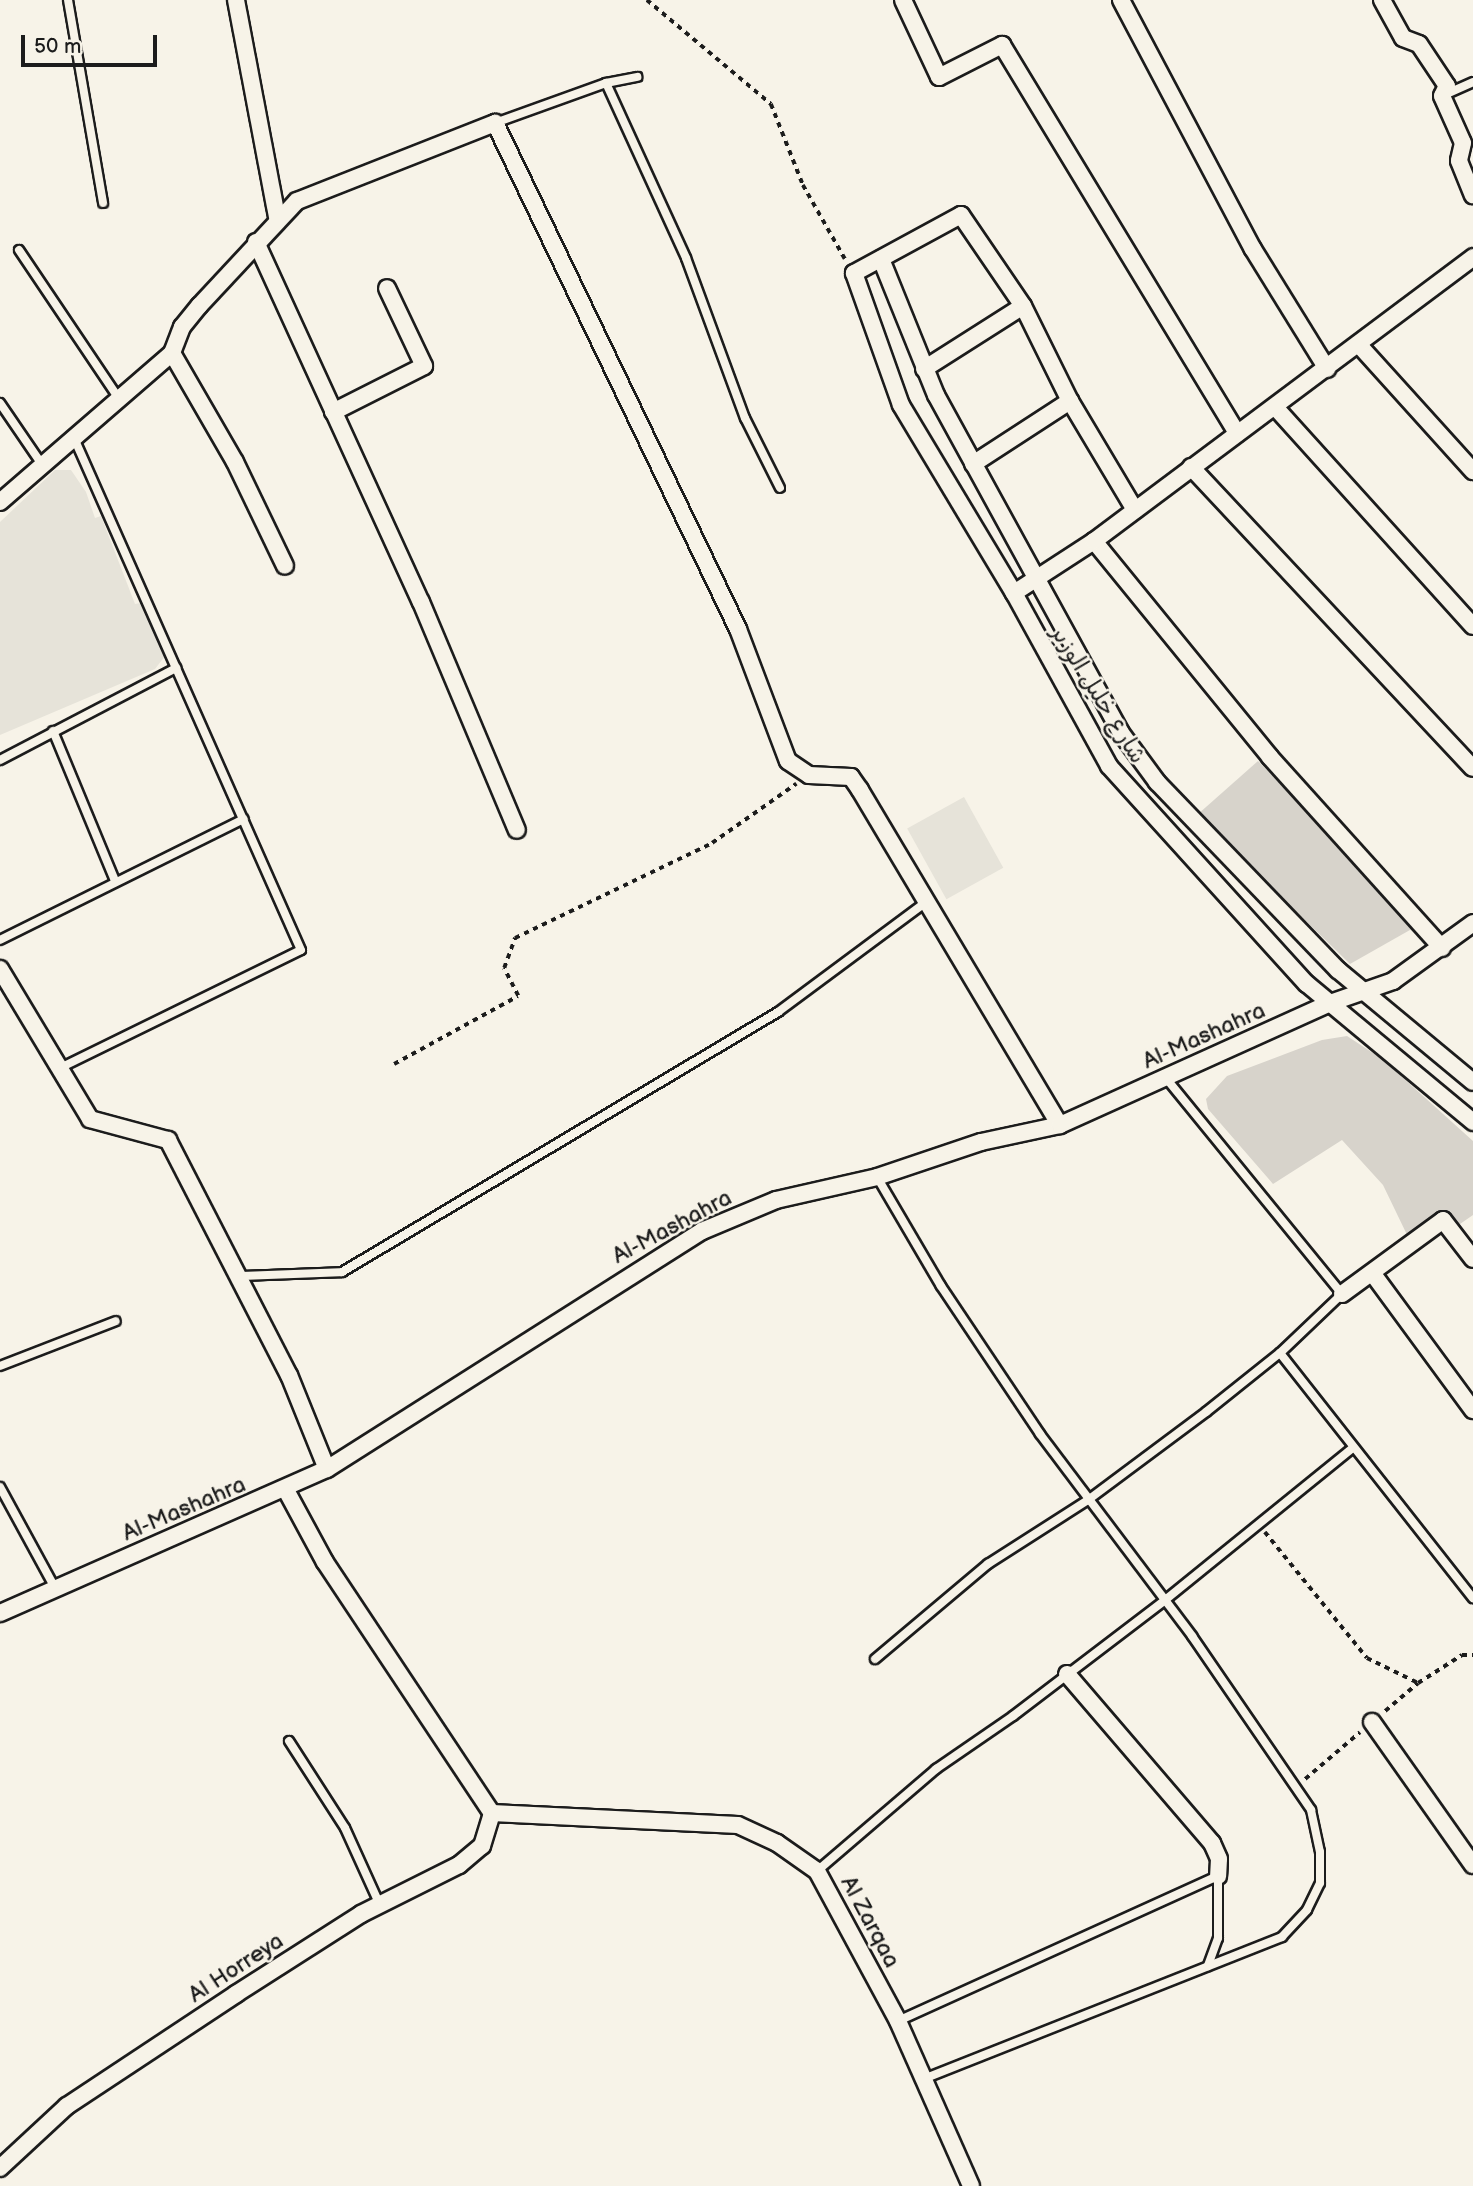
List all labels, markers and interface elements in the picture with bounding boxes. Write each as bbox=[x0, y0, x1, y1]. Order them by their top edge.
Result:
scale bar bbox=[24, 21, 161, 65]
text: 50 m bbox=[34, 34, 81, 59]
street label: شارع خليل الوزير bbox=[1045, 621, 1151, 769]
street label: Al-Mashahra bbox=[1138, 997, 1270, 1075]
street label: Al-Mashahra bbox=[608, 1184, 736, 1270]
street label: Al-Mashahra bbox=[118, 1471, 250, 1547]
street label: Al Zarqaa bbox=[834, 1871, 906, 1973]
street label: Al Horreya bbox=[183, 1927, 289, 2009]

